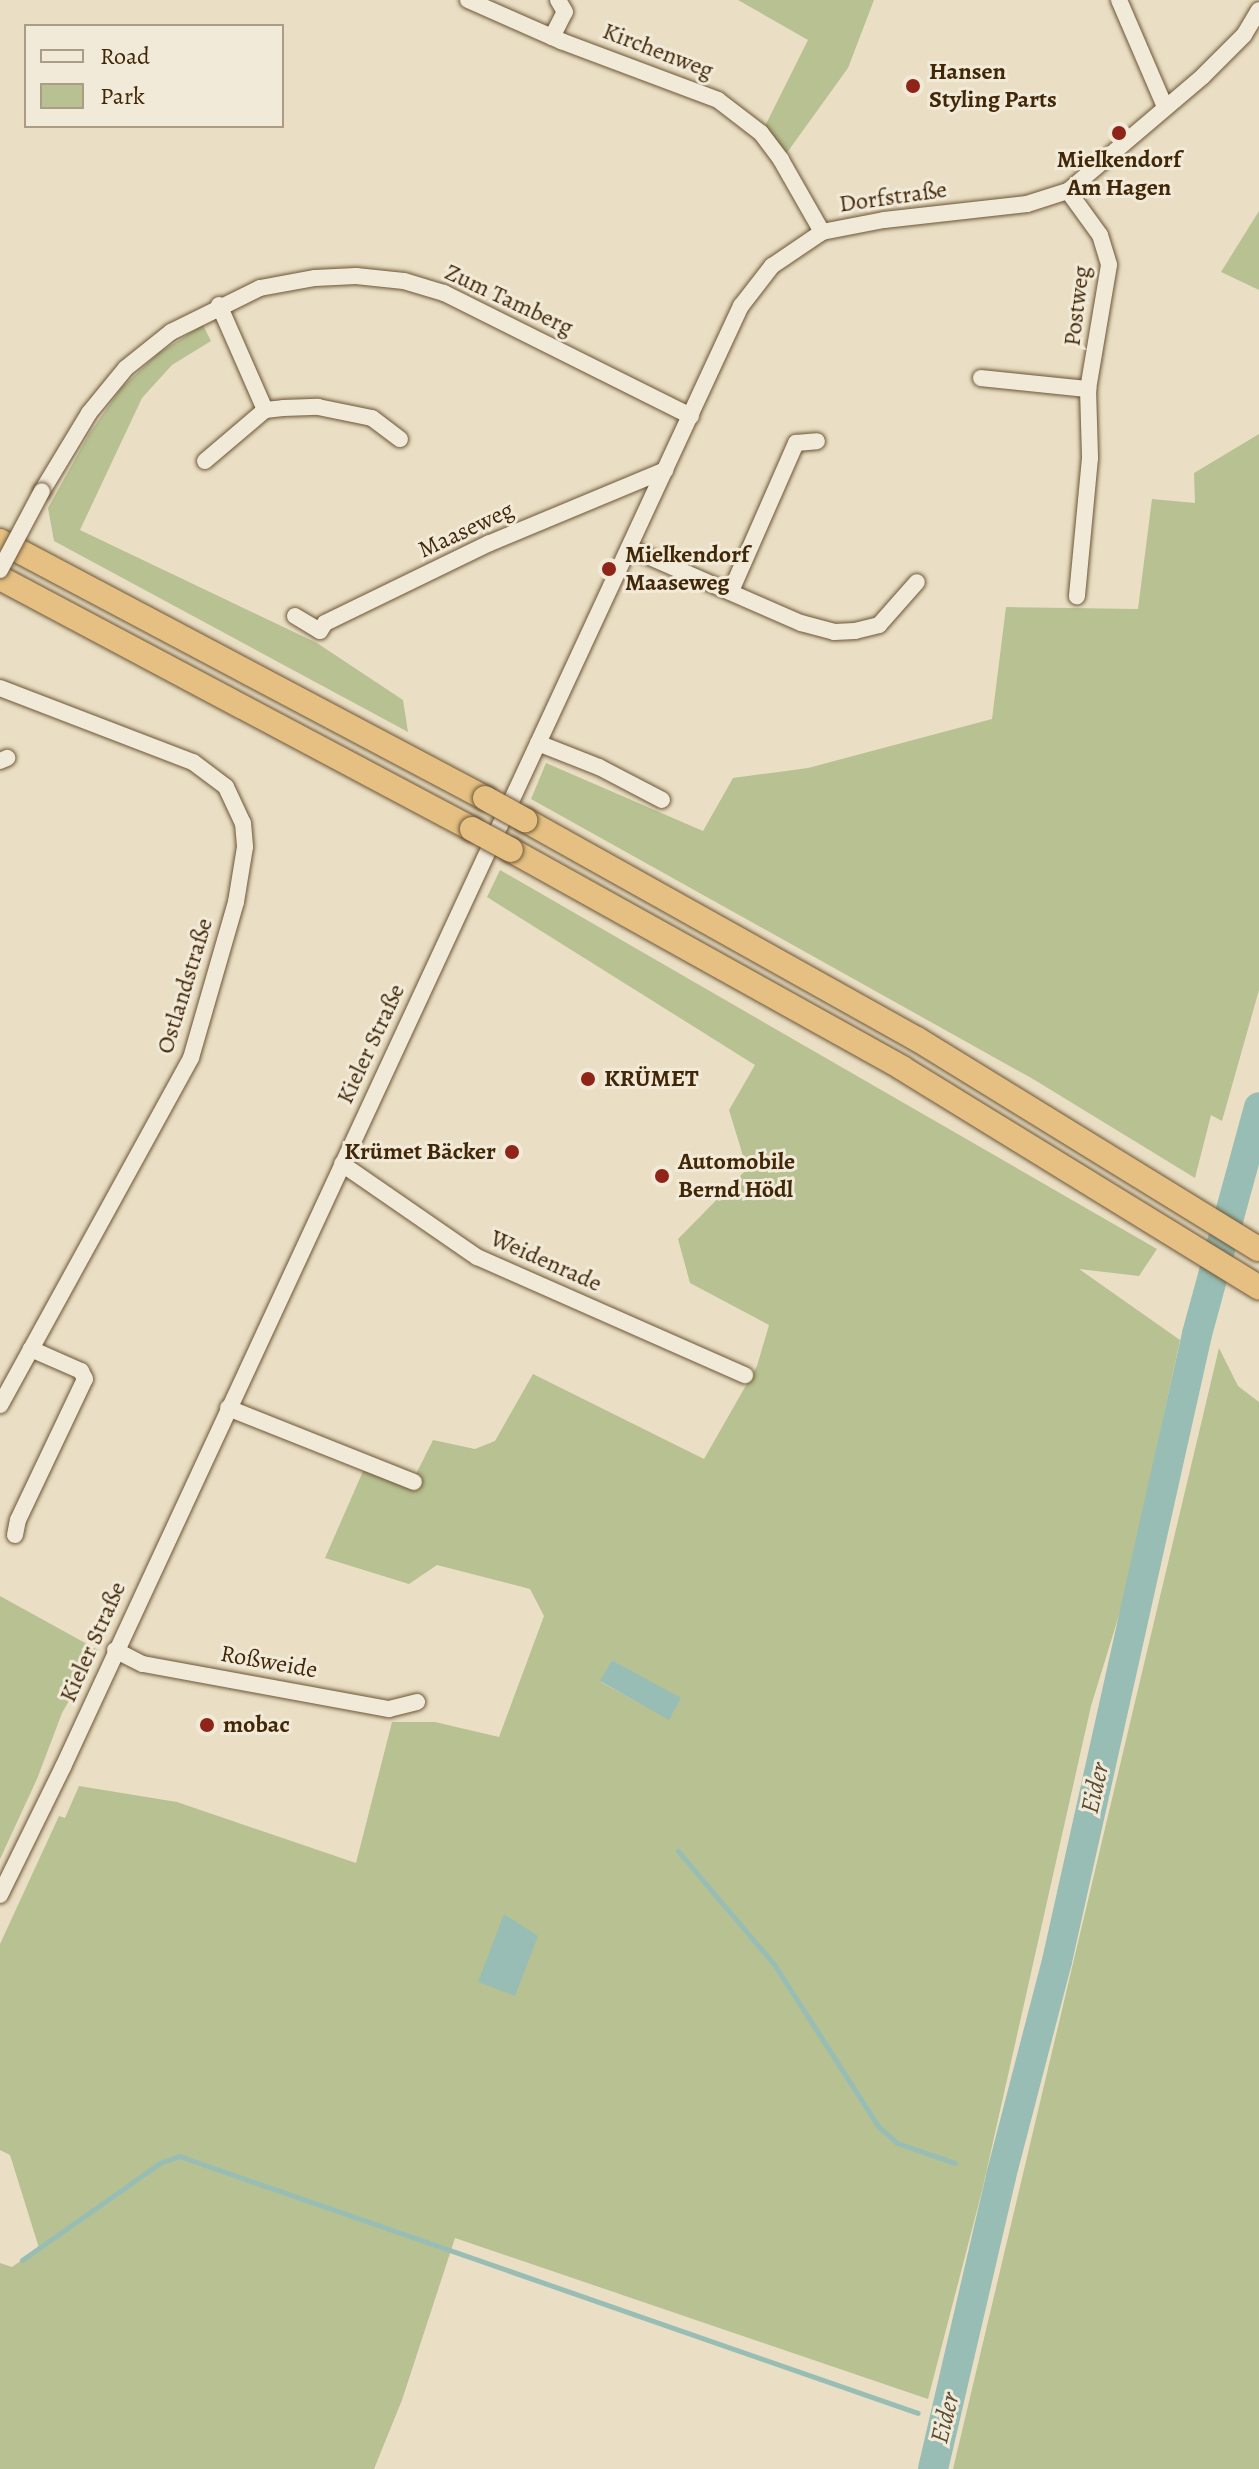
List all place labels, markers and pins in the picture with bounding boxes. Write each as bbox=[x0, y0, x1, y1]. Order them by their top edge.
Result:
place label: Hansen Styling Parts bbox=[929, 58, 1057, 114]
marker: Hansen Styling Parts bbox=[904, 77, 922, 95]
marker: Mielkendorf Am Hagen bbox=[1110, 124, 1128, 142]
place label: Mielkendorf Am Hagen bbox=[1057, 146, 1181, 202]
place label: Mielkendorf Maaseweg bbox=[625, 541, 749, 597]
marker: Mielkendorf Maaseweg bbox=[600, 560, 618, 578]
place label: KRÜMET bbox=[604, 1065, 699, 1093]
marker: KRÜMET bbox=[579, 1070, 597, 1088]
place label: Krümet Bäcker bbox=[344, 1138, 496, 1166]
marker: Krümet Bäcker bbox=[503, 1143, 521, 1161]
place label: Automobile Bernd Hödl bbox=[678, 1148, 795, 1204]
marker: Automobile Bernd Hödl bbox=[653, 1167, 671, 1185]
place label: mobac bbox=[223, 1711, 290, 1739]
marker: mobac bbox=[198, 1716, 216, 1734]

